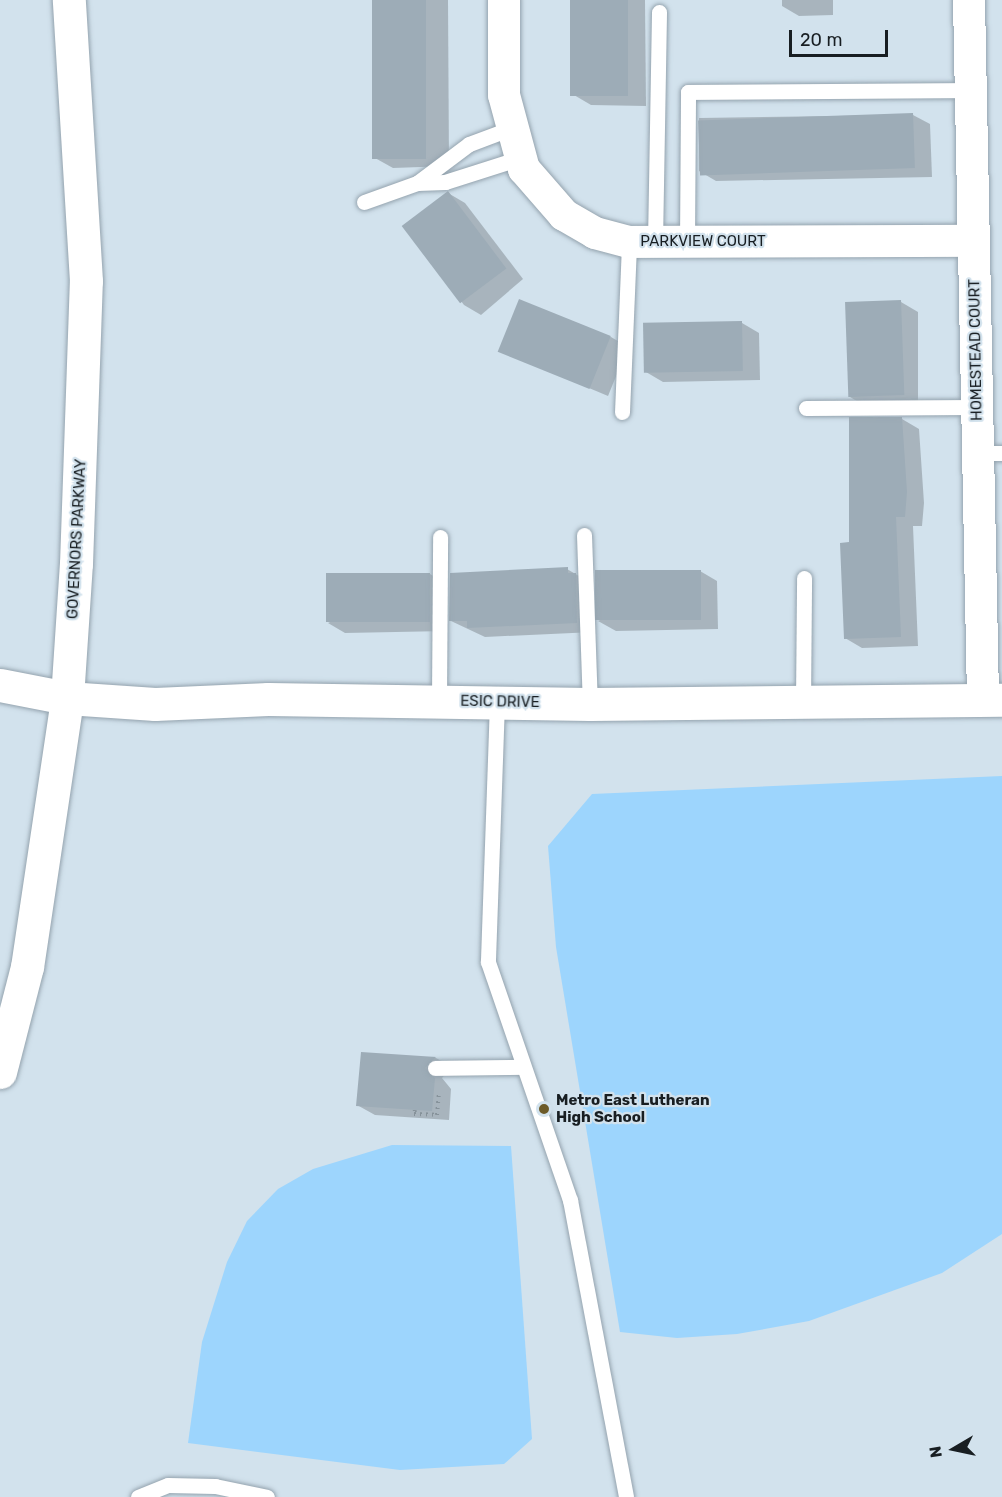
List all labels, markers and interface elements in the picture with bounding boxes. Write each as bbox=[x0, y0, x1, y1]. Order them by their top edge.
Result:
scale bar bbox=[792, 18, 891, 56]
text: 20 m bbox=[800, 29, 842, 51]
street label: PARKVIEW COURT bbox=[640, 233, 766, 251]
street label: HOMESTEAD COURT bbox=[966, 279, 986, 421]
street label: GOVERNORS PARKWAY bbox=[64, 458, 90, 620]
street label: ESIC DRIVE bbox=[460, 692, 540, 712]
place label: Metro East Lutheran High School bbox=[556, 1091, 710, 1126]
marker: Metro East Lutheran High School bbox=[537, 1102, 551, 1116]
north arrow bbox=[924, 1419, 984, 1479]
text: N bbox=[925, 1445, 946, 1459]

